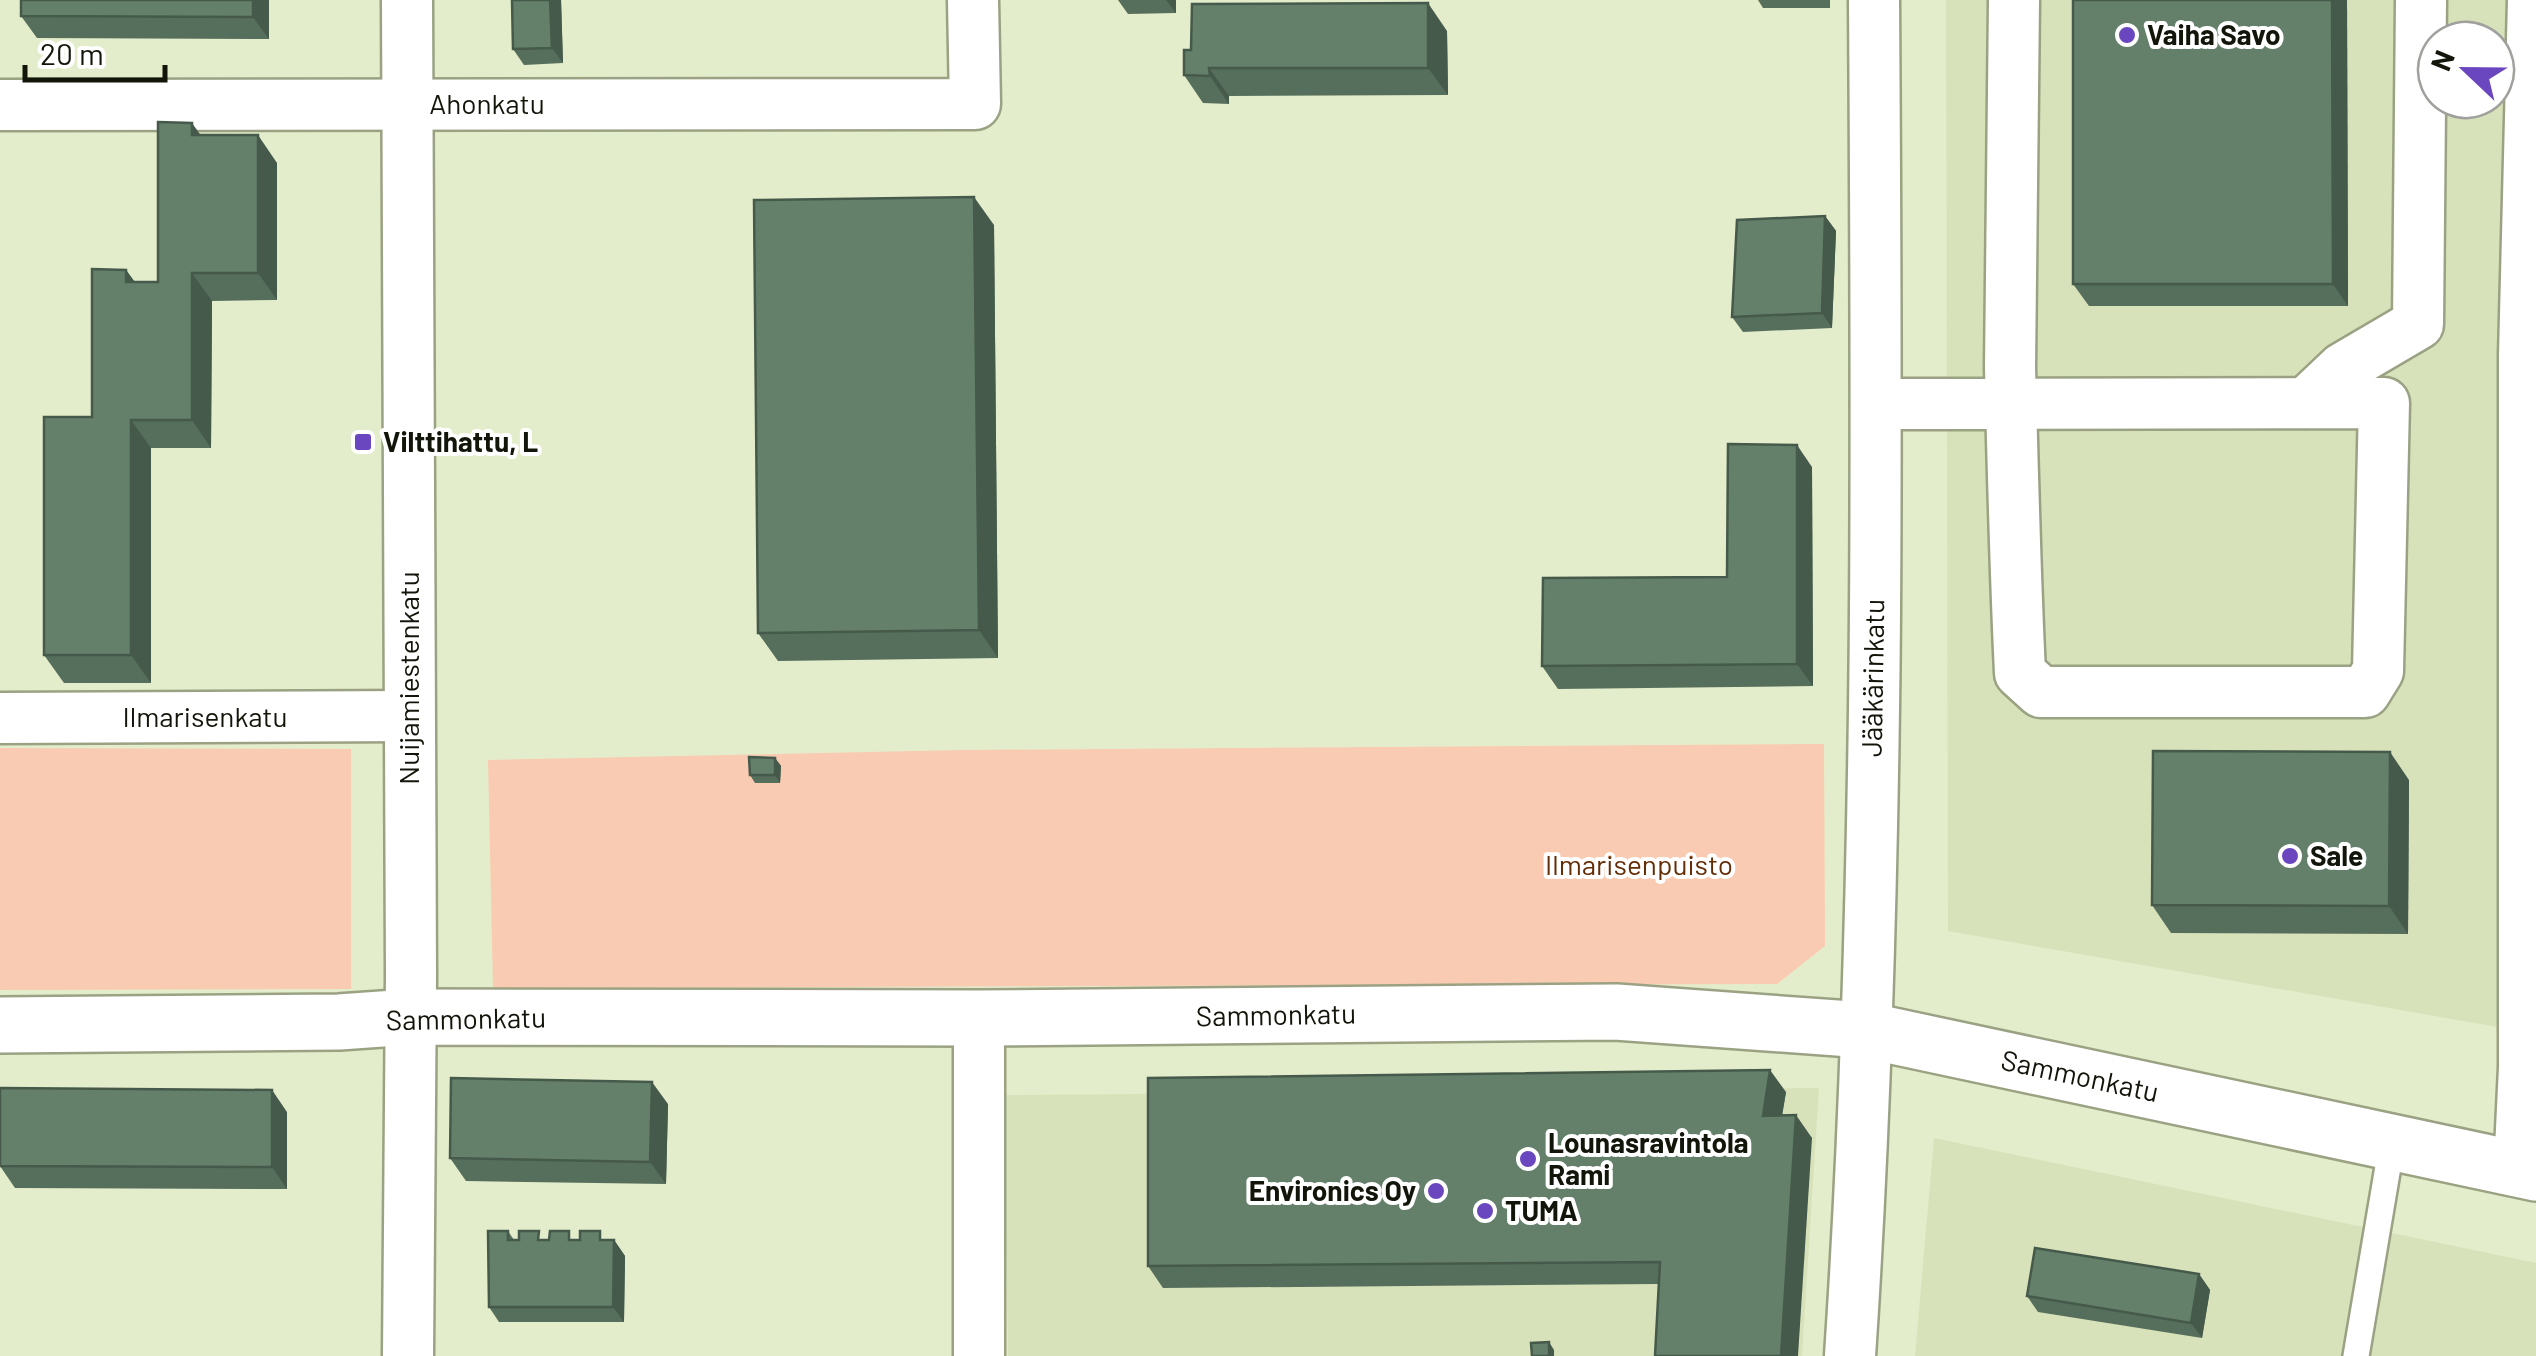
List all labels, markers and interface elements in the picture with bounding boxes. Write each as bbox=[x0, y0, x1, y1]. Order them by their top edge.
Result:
place label: Vaiha Savo bbox=[2147, 17, 2280, 51]
scale bar bbox=[25, 20, 165, 82]
north arrow bbox=[2416, 20, 2516, 120]
marker: Vaiha Savo bbox=[2116, 24, 2138, 46]
text: 20 m bbox=[40, 35, 104, 71]
text: N bbox=[2423, 45, 2461, 75]
street label: Ahonkatu bbox=[429, 86, 545, 120]
place label: Vilttihattu, L bbox=[383, 424, 538, 458]
marker: Vilttihattu, L bbox=[352, 431, 374, 453]
street label: Nuijamiestenkatu bbox=[391, 571, 425, 785]
street label: Jääkärinkatu bbox=[1854, 599, 1890, 757]
street label: Ilmarisenkatu bbox=[122, 699, 288, 733]
place label: Sale bbox=[2310, 838, 2363, 872]
marker: Sale bbox=[2279, 845, 2301, 867]
park label: Ilmarisenpuisto bbox=[1545, 847, 1733, 881]
street label: Sammonkatu bbox=[1196, 996, 1356, 1032]
street label: Sammonkatu bbox=[386, 1000, 546, 1036]
street label: Sammonkatu bbox=[1998, 1042, 2162, 1108]
place label: Lounasravintola Rami bbox=[1548, 1125, 1749, 1191]
marker: Lounasravintola Rami bbox=[1517, 1148, 1539, 1170]
place label: Environics Oy bbox=[1249, 1173, 1416, 1207]
marker: Environics Oy bbox=[1425, 1180, 1447, 1202]
place label: TUMA bbox=[1505, 1193, 1578, 1227]
marker: TUMA bbox=[1474, 1200, 1496, 1222]

